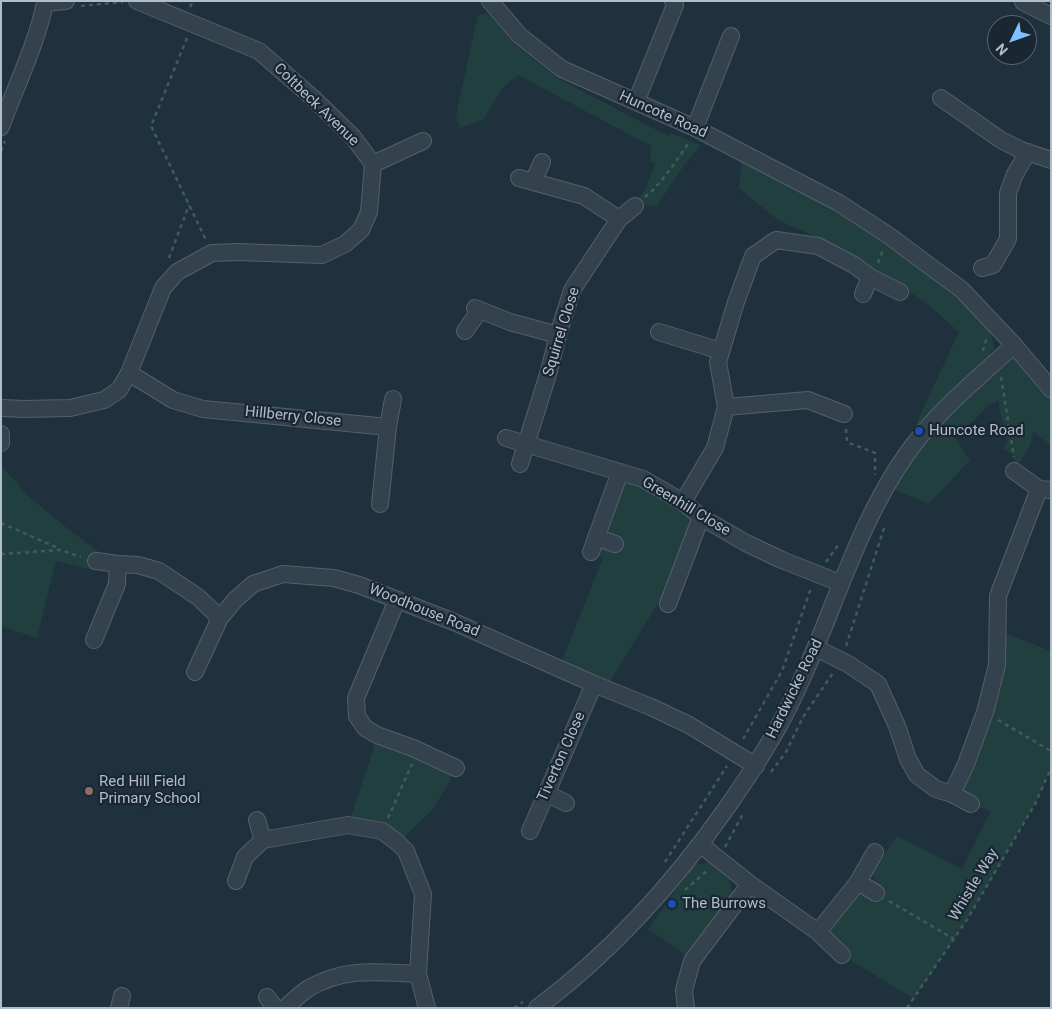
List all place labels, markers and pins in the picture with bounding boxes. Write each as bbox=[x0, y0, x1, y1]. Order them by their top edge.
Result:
place label: Huncote Road bbox=[929, 422, 1024, 440]
marker: Huncote Road bbox=[913, 425, 925, 437]
place label: Red Hill Field Primary School bbox=[99, 773, 200, 808]
marker: Red Hill Field Primary School bbox=[83, 785, 95, 797]
place label: The Burrows bbox=[682, 895, 766, 913]
marker: The Burrows bbox=[666, 898, 678, 910]

